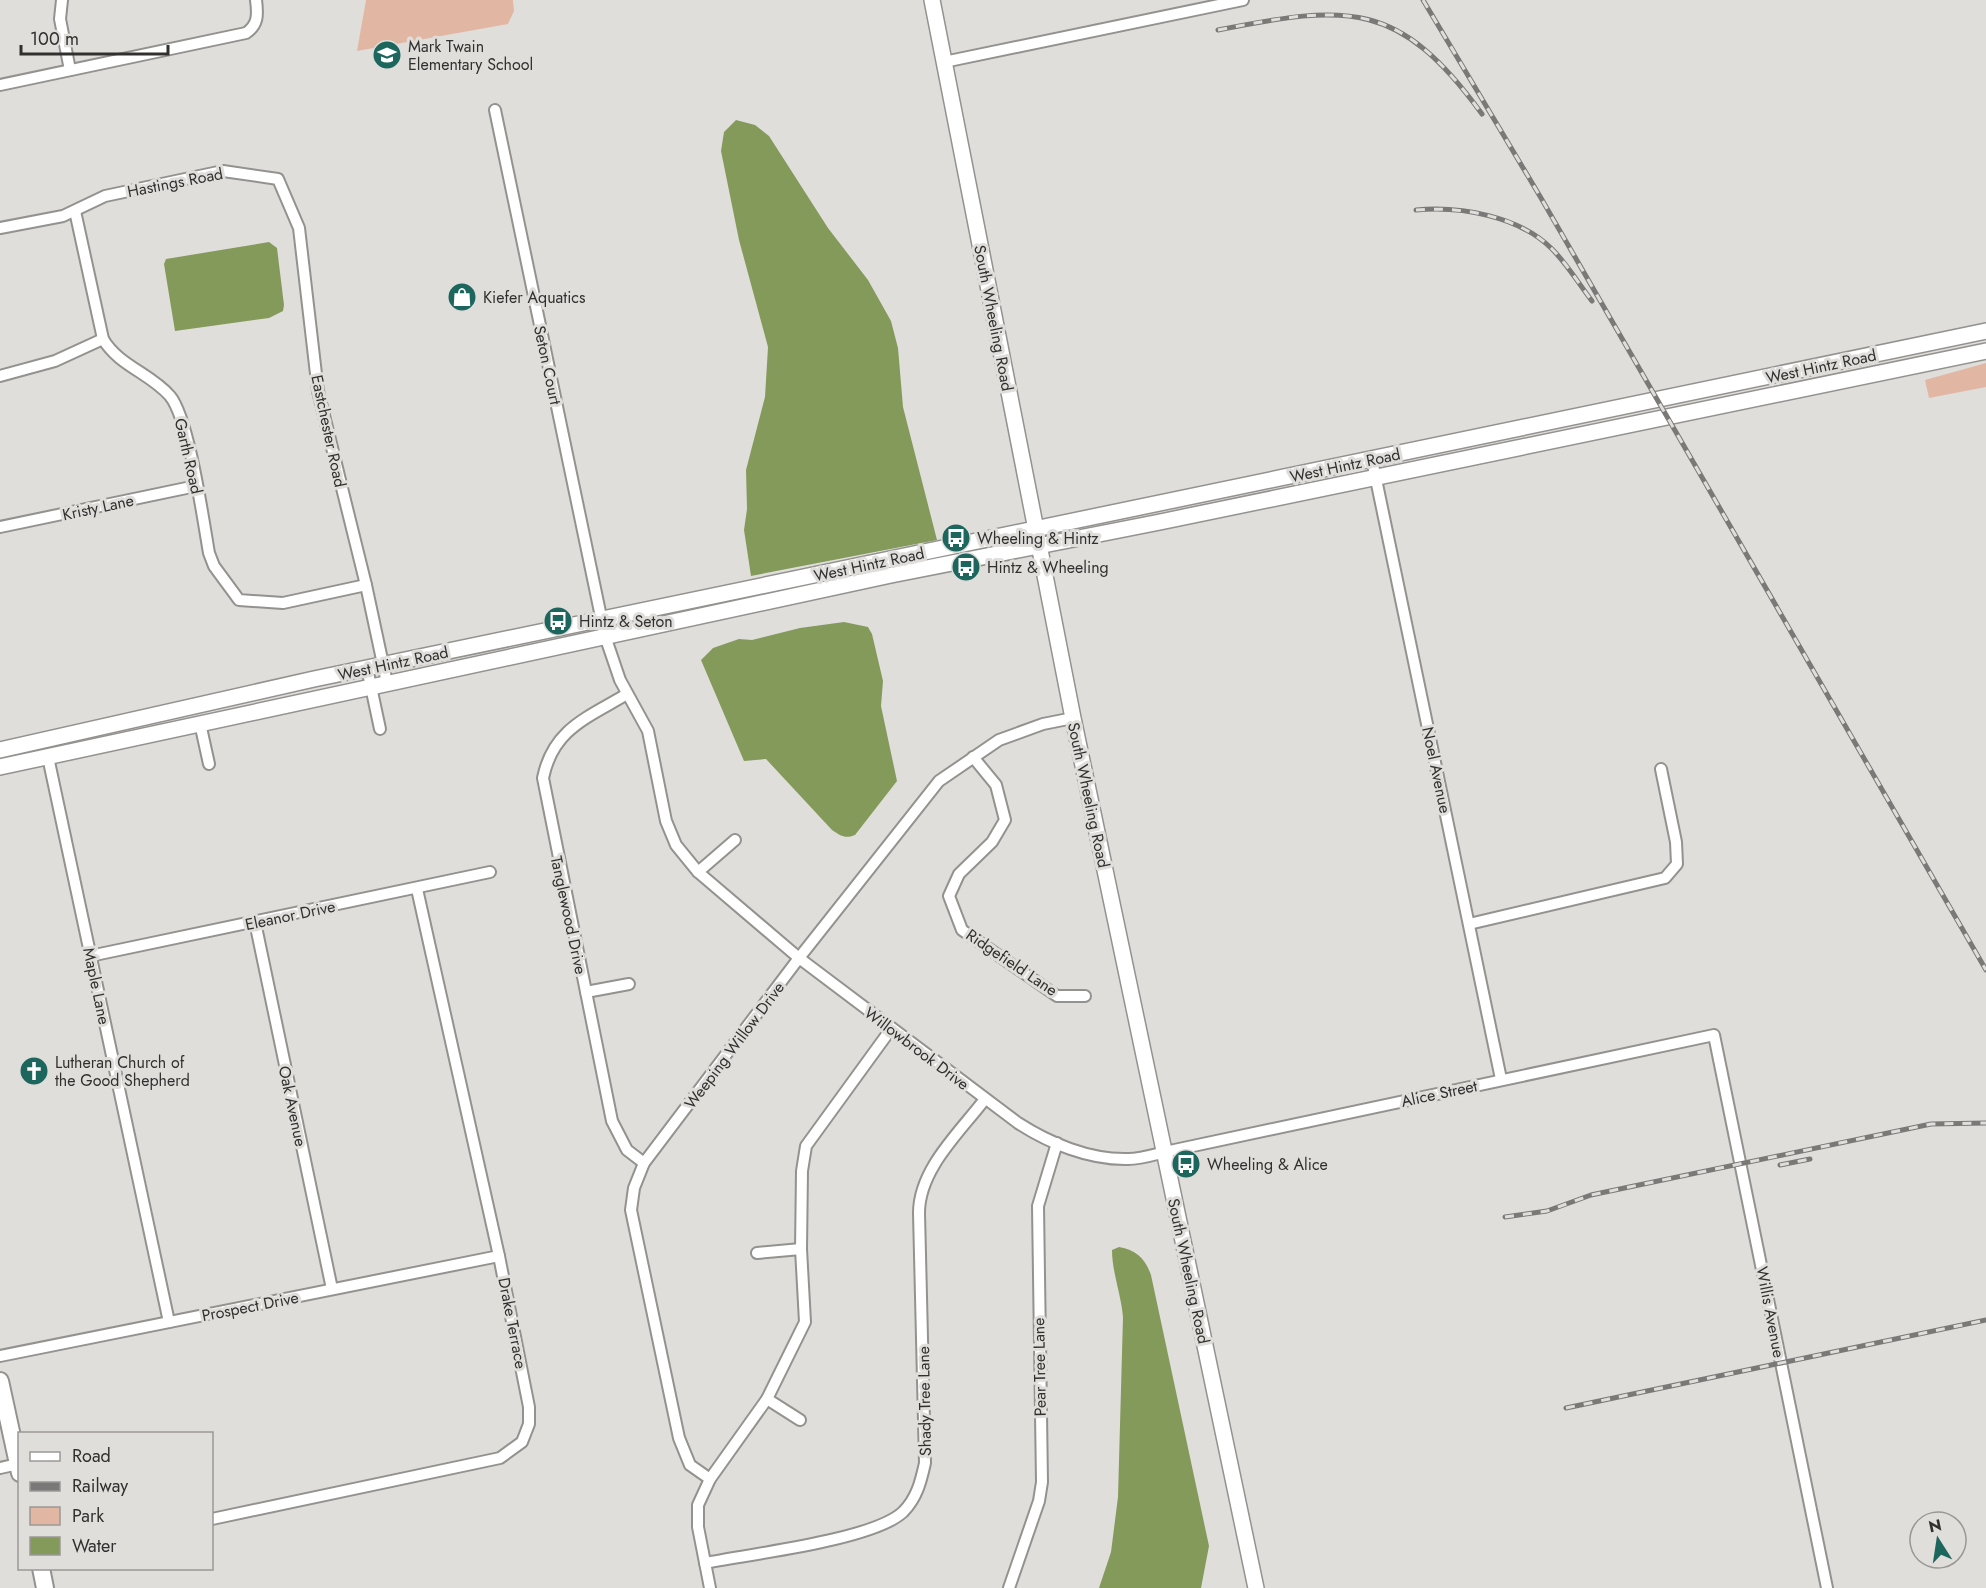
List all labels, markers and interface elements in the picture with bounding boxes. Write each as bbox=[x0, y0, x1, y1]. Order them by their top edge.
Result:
scale bar bbox=[21, 18, 168, 56]
text: 100 m bbox=[30, 26, 79, 52]
place label: Mark Twain Elementary School bbox=[408, 35, 533, 76]
school or university icon: Mark Twain Elementary School bbox=[371, 39, 403, 71]
street label: Hastings Road bbox=[125, 162, 225, 203]
street label: South Wheeling Road bbox=[968, 243, 1019, 393]
shop icon: Kiefer Aquatics bbox=[446, 281, 478, 313]
place label: Kiefer Aquatics bbox=[483, 286, 585, 309]
street label: Seton Court bbox=[528, 323, 567, 407]
street label: West Hintz Road bbox=[1764, 344, 1878, 389]
street label: Eastchester Road bbox=[305, 373, 352, 489]
street label: Garth Road bbox=[169, 416, 208, 496]
street label: West Hintz Road bbox=[1288, 443, 1402, 488]
street label: Kristy Lane bbox=[60, 489, 136, 526]
bus stop icon: Wheeling & Hintz bbox=[940, 522, 972, 554]
place label: Wheeling & Hintz bbox=[977, 527, 1099, 550]
street label: West Hintz Road bbox=[812, 542, 926, 587]
bus stop icon: Hintz & Wheeling bbox=[950, 551, 982, 583]
place label: Hintz & Wheeling bbox=[987, 556, 1109, 579]
bus stop icon: Hintz & Seton bbox=[542, 605, 574, 637]
place label: Hintz & Seton bbox=[579, 610, 673, 633]
street label: West Hintz Road bbox=[336, 641, 450, 686]
street label: South Wheeling Road bbox=[1062, 720, 1115, 870]
street label: Noel Avenue bbox=[1416, 725, 1457, 815]
street label: Tanglewood Drive bbox=[545, 854, 592, 976]
street label: Eleanor Drive bbox=[243, 895, 337, 936]
street label: Ridgefield Lane bbox=[961, 923, 1062, 1002]
street label: Maple Lane bbox=[77, 946, 116, 1027]
street label: Weeping Willow Drive bbox=[679, 977, 790, 1114]
street label: Willowbrook Drive bbox=[859, 1001, 974, 1095]
place label: Lutheran Church of the Good Shepherd bbox=[55, 1051, 190, 1092]
church icon: Lutheran Church of the Good Shepherd bbox=[18, 1055, 50, 1087]
street label: Oak Avenue bbox=[273, 1064, 312, 1149]
street label: Alice Street bbox=[1399, 1074, 1479, 1113]
bus stop icon: Wheeling & Alice bbox=[1170, 1148, 1202, 1180]
place label: Wheeling & Alice bbox=[1207, 1153, 1328, 1176]
street label: South Wheeling Road bbox=[1162, 1196, 1215, 1346]
street label: Willis Avenue bbox=[1750, 1264, 1791, 1360]
street label: Drake Terrace bbox=[492, 1275, 533, 1371]
street label: Prospect Drive bbox=[200, 1286, 300, 1327]
street label: Pear Tree Lane bbox=[1027, 1317, 1052, 1417]
street label: Shady Tree Lane bbox=[912, 1346, 937, 1456]
legend bbox=[18, 1432, 213, 1570]
text: Road bbox=[72, 1443, 111, 1469]
text: Railway bbox=[72, 1473, 128, 1499]
text: Park bbox=[72, 1503, 104, 1529]
north arrow bbox=[1908, 1510, 1968, 1570]
text: N bbox=[1926, 1513, 1944, 1538]
text: Water bbox=[72, 1533, 117, 1559]

